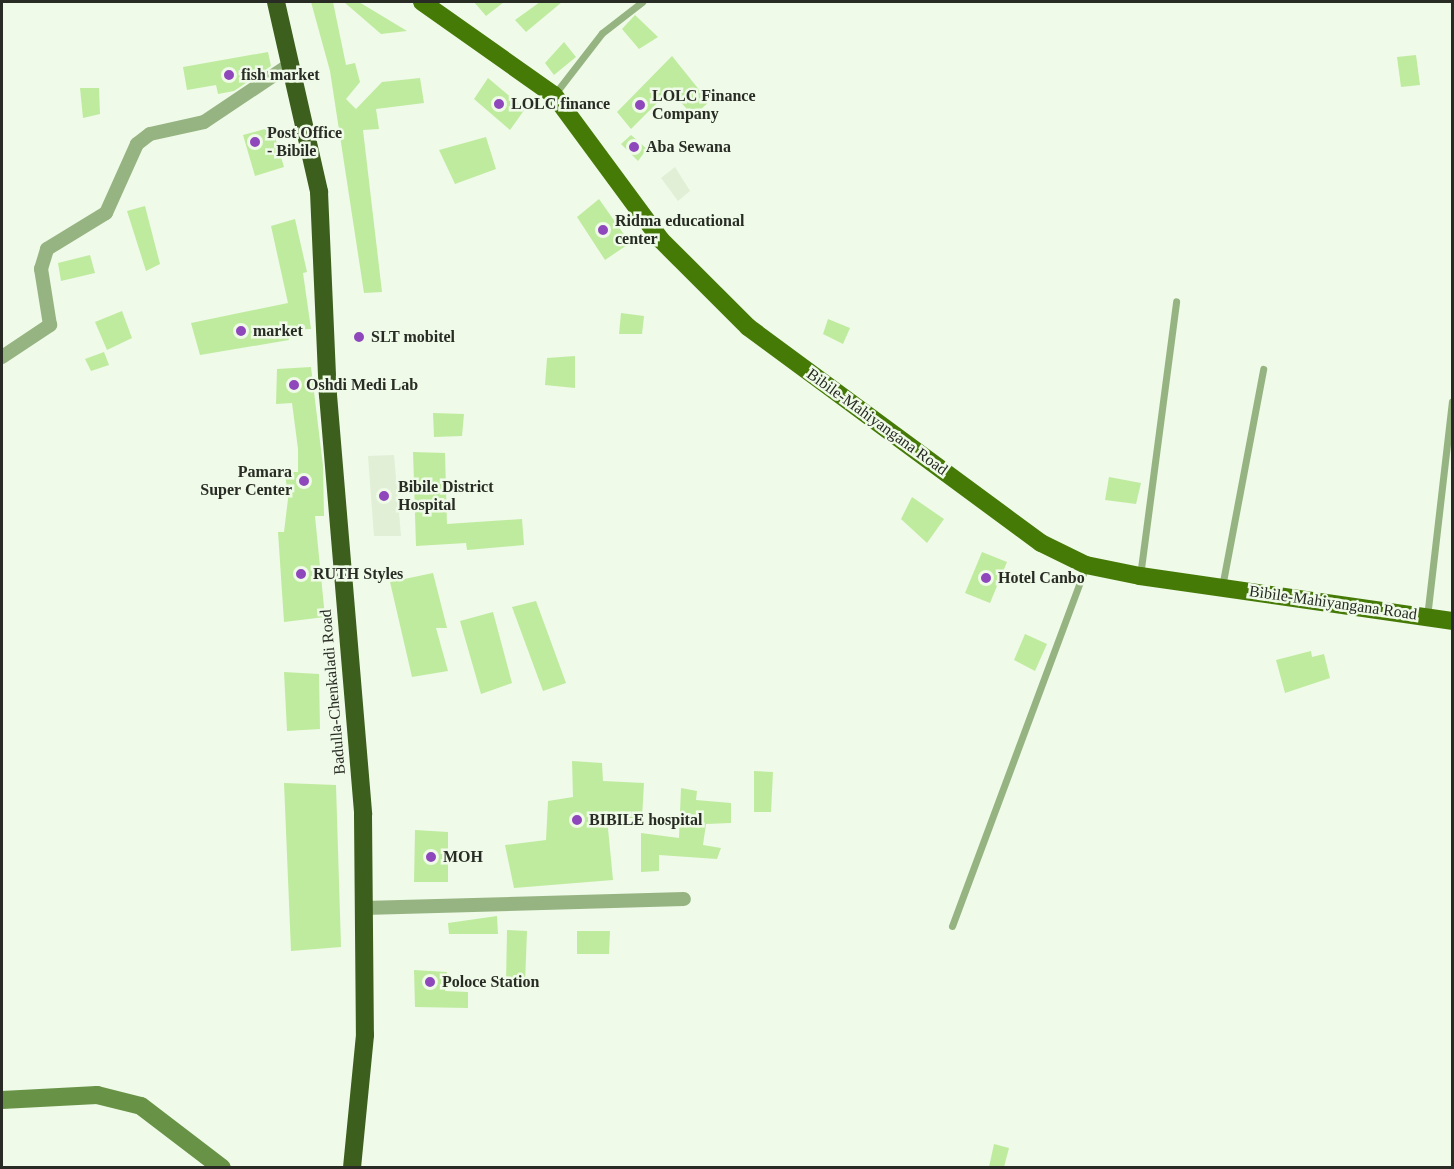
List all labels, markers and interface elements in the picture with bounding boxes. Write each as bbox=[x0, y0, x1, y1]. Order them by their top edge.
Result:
place label: fish market bbox=[241, 65, 320, 85]
marker: fish market bbox=[222, 68, 236, 82]
place label: LOLC Finance Company bbox=[652, 86, 756, 124]
place label: LOLC finance bbox=[511, 94, 610, 114]
marker: LOLC finance bbox=[492, 97, 506, 111]
marker: LOLC Finance Company bbox=[633, 98, 647, 112]
place label: Post Office - Bibile bbox=[267, 123, 342, 161]
marker: Post Office - Bibile bbox=[248, 135, 262, 149]
place label: Aba Sewana bbox=[646, 137, 731, 157]
marker: Aba Sewana bbox=[627, 140, 641, 154]
place label: Ridma educational center bbox=[615, 211, 744, 249]
marker: Ridma educational center bbox=[596, 223, 610, 237]
place label: market bbox=[253, 321, 303, 341]
marker: market bbox=[234, 324, 248, 338]
place label: SLT mobitel bbox=[371, 327, 455, 347]
marker: SLT mobitel bbox=[352, 330, 366, 344]
street label: Bibile-Mahiyangana Road bbox=[803, 364, 951, 480]
place label: Oshdi Medi Lab bbox=[306, 375, 418, 395]
marker: Oshdi Medi Lab bbox=[287, 378, 301, 392]
place label: Pamara Super Center bbox=[200, 462, 292, 500]
marker: Pamara Super Center bbox=[297, 474, 311, 488]
place label: Bibile District Hospital bbox=[398, 477, 494, 515]
marker: Bibile District Hospital bbox=[375, 487, 393, 505]
place label: RUTH Styles bbox=[313, 564, 403, 584]
marker: RUTH Styles bbox=[294, 567, 308, 581]
place label: Hotel Canbo bbox=[998, 568, 1085, 588]
marker: Hotel Canbo bbox=[979, 571, 993, 585]
street label: Bibile-Mahiyangana Road bbox=[1248, 582, 1418, 624]
street label: Badulla-Chenkaladi Road bbox=[316, 609, 350, 775]
place label: BIBILE hospital bbox=[589, 810, 702, 830]
marker: BIBILE hospital bbox=[570, 813, 584, 827]
place label: MOH bbox=[443, 847, 483, 867]
marker: MOH bbox=[424, 850, 438, 864]
place label: Poloce Station bbox=[442, 972, 539, 992]
marker: Poloce Station bbox=[423, 975, 437, 989]

